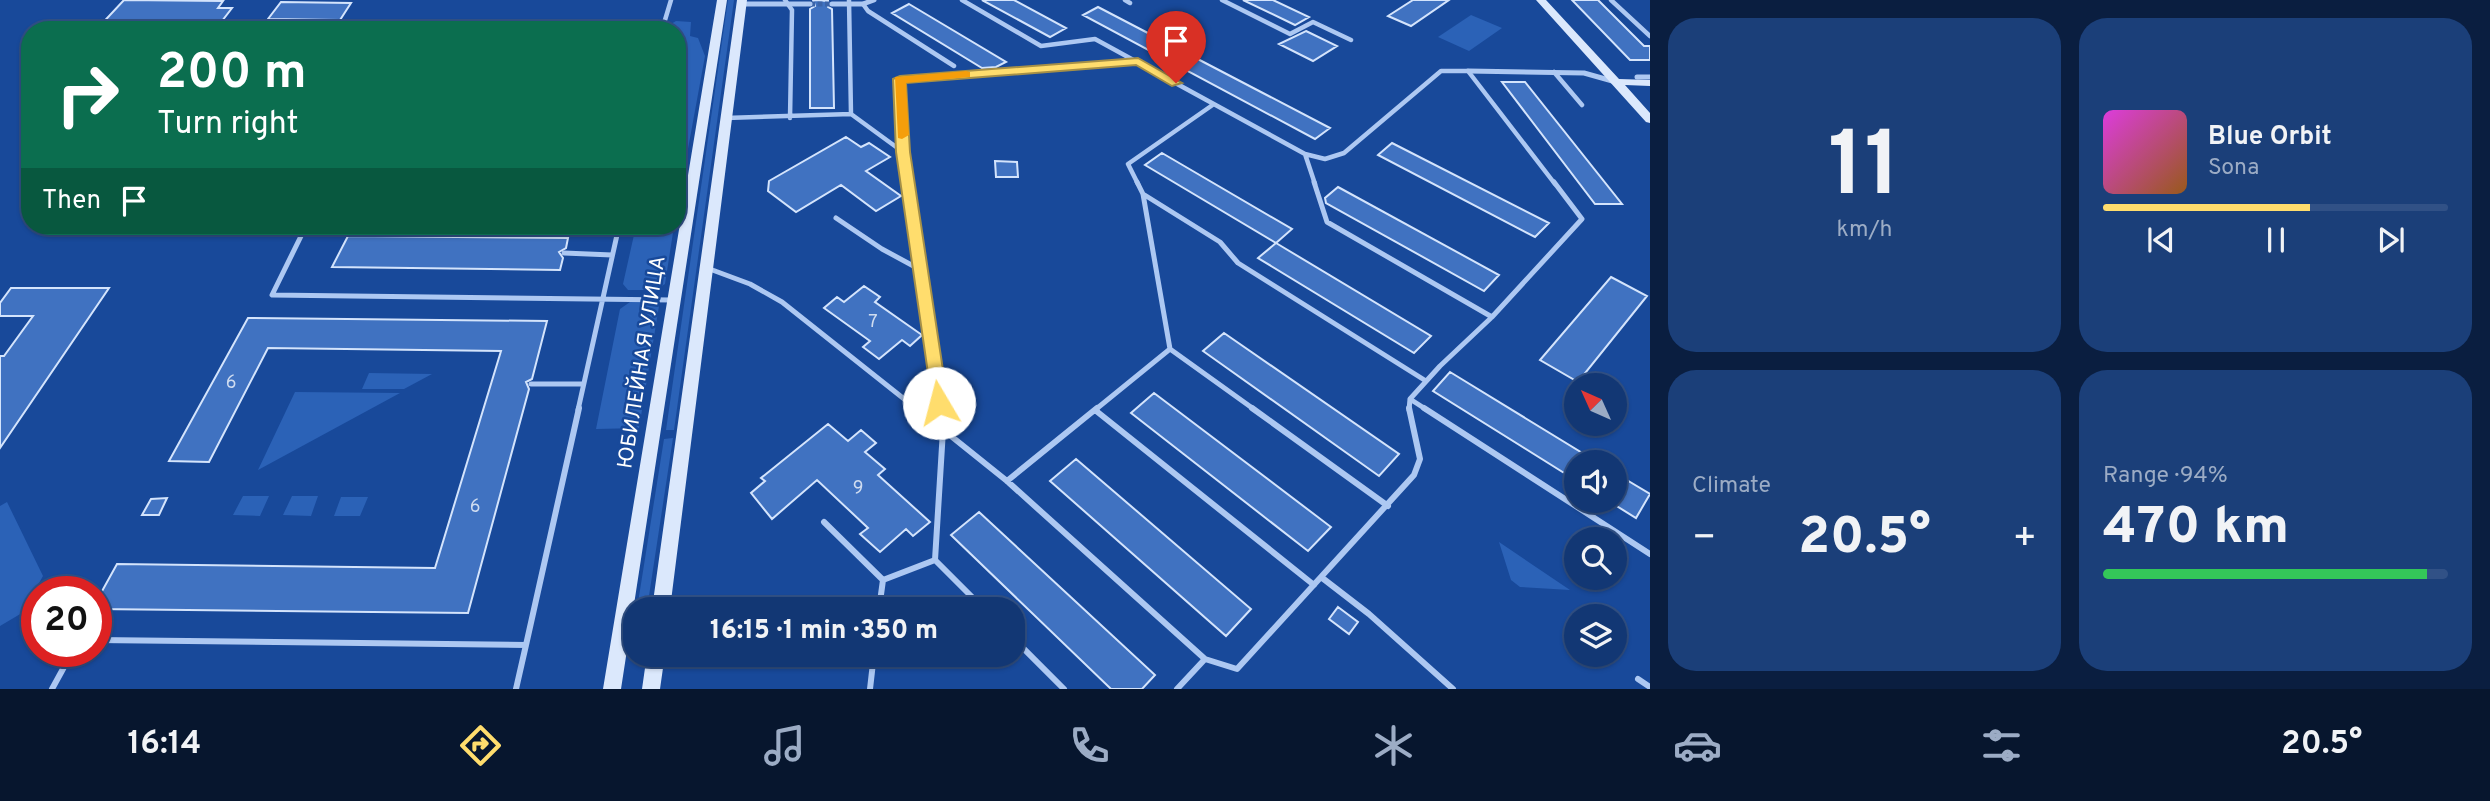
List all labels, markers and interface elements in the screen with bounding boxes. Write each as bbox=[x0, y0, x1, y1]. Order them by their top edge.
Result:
pin bbox=[1146, 11, 1206, 83]
icon: arrive bbox=[1157, 22, 1195, 60]
text: 200 m bbox=[157, 44, 307, 106]
icon: right bbox=[42, 49, 133, 140]
text: Turn right bbox=[157, 105, 299, 145]
text: 11 bbox=[1828, 113, 1901, 228]
text: Blue Orbit bbox=[2208, 121, 2332, 154]
text: Sona bbox=[2208, 154, 2259, 183]
icon: arrive bbox=[115, 182, 153, 220]
text: Then bbox=[42, 185, 101, 218]
text: km/h bbox=[1837, 216, 1892, 245]
icon: previous bbox=[2142, 221, 2180, 259]
icon: pause bbox=[2257, 221, 2295, 259]
icon: next bbox=[2372, 221, 2410, 259]
street label: ЮБИЛЕЙНАЯ УЛИЦА bbox=[611, 254, 673, 471]
house number: 7 bbox=[868, 311, 878, 334]
position arrow bbox=[902, 366, 976, 440]
house number: 6 bbox=[226, 372, 236, 395]
north arrow bbox=[1564, 373, 1628, 436]
map controls bbox=[1564, 373, 1627, 667]
button: sound bbox=[1564, 450, 1627, 513]
text: Range · 94% bbox=[2103, 462, 2228, 491]
text: Climate bbox=[1692, 472, 1771, 501]
house number: 9 bbox=[853, 477, 863, 500]
house number: 6 bbox=[470, 496, 480, 519]
text: 470 km bbox=[2103, 496, 2289, 562]
text: 20.5° bbox=[1798, 506, 1931, 572]
text: − bbox=[1692, 515, 1717, 564]
text: + bbox=[2012, 515, 2037, 564]
button: search bbox=[1564, 527, 1627, 590]
speed limit sign: 20 bbox=[21, 576, 112, 667]
button: layers bbox=[1564, 604, 1627, 667]
text: 16:15 · 1 min · 350 m bbox=[710, 615, 938, 648]
icon: directions bbox=[456, 721, 505, 770]
icon: music bbox=[760, 721, 809, 770]
icon: phone bbox=[1065, 721, 1114, 770]
icon: climate bbox=[1369, 721, 1418, 770]
icon: car bbox=[1673, 721, 1722, 770]
icon: filters bbox=[1977, 721, 2026, 770]
text: 16:14 bbox=[128, 725, 201, 765]
text: 20.5° bbox=[2281, 725, 2362, 765]

